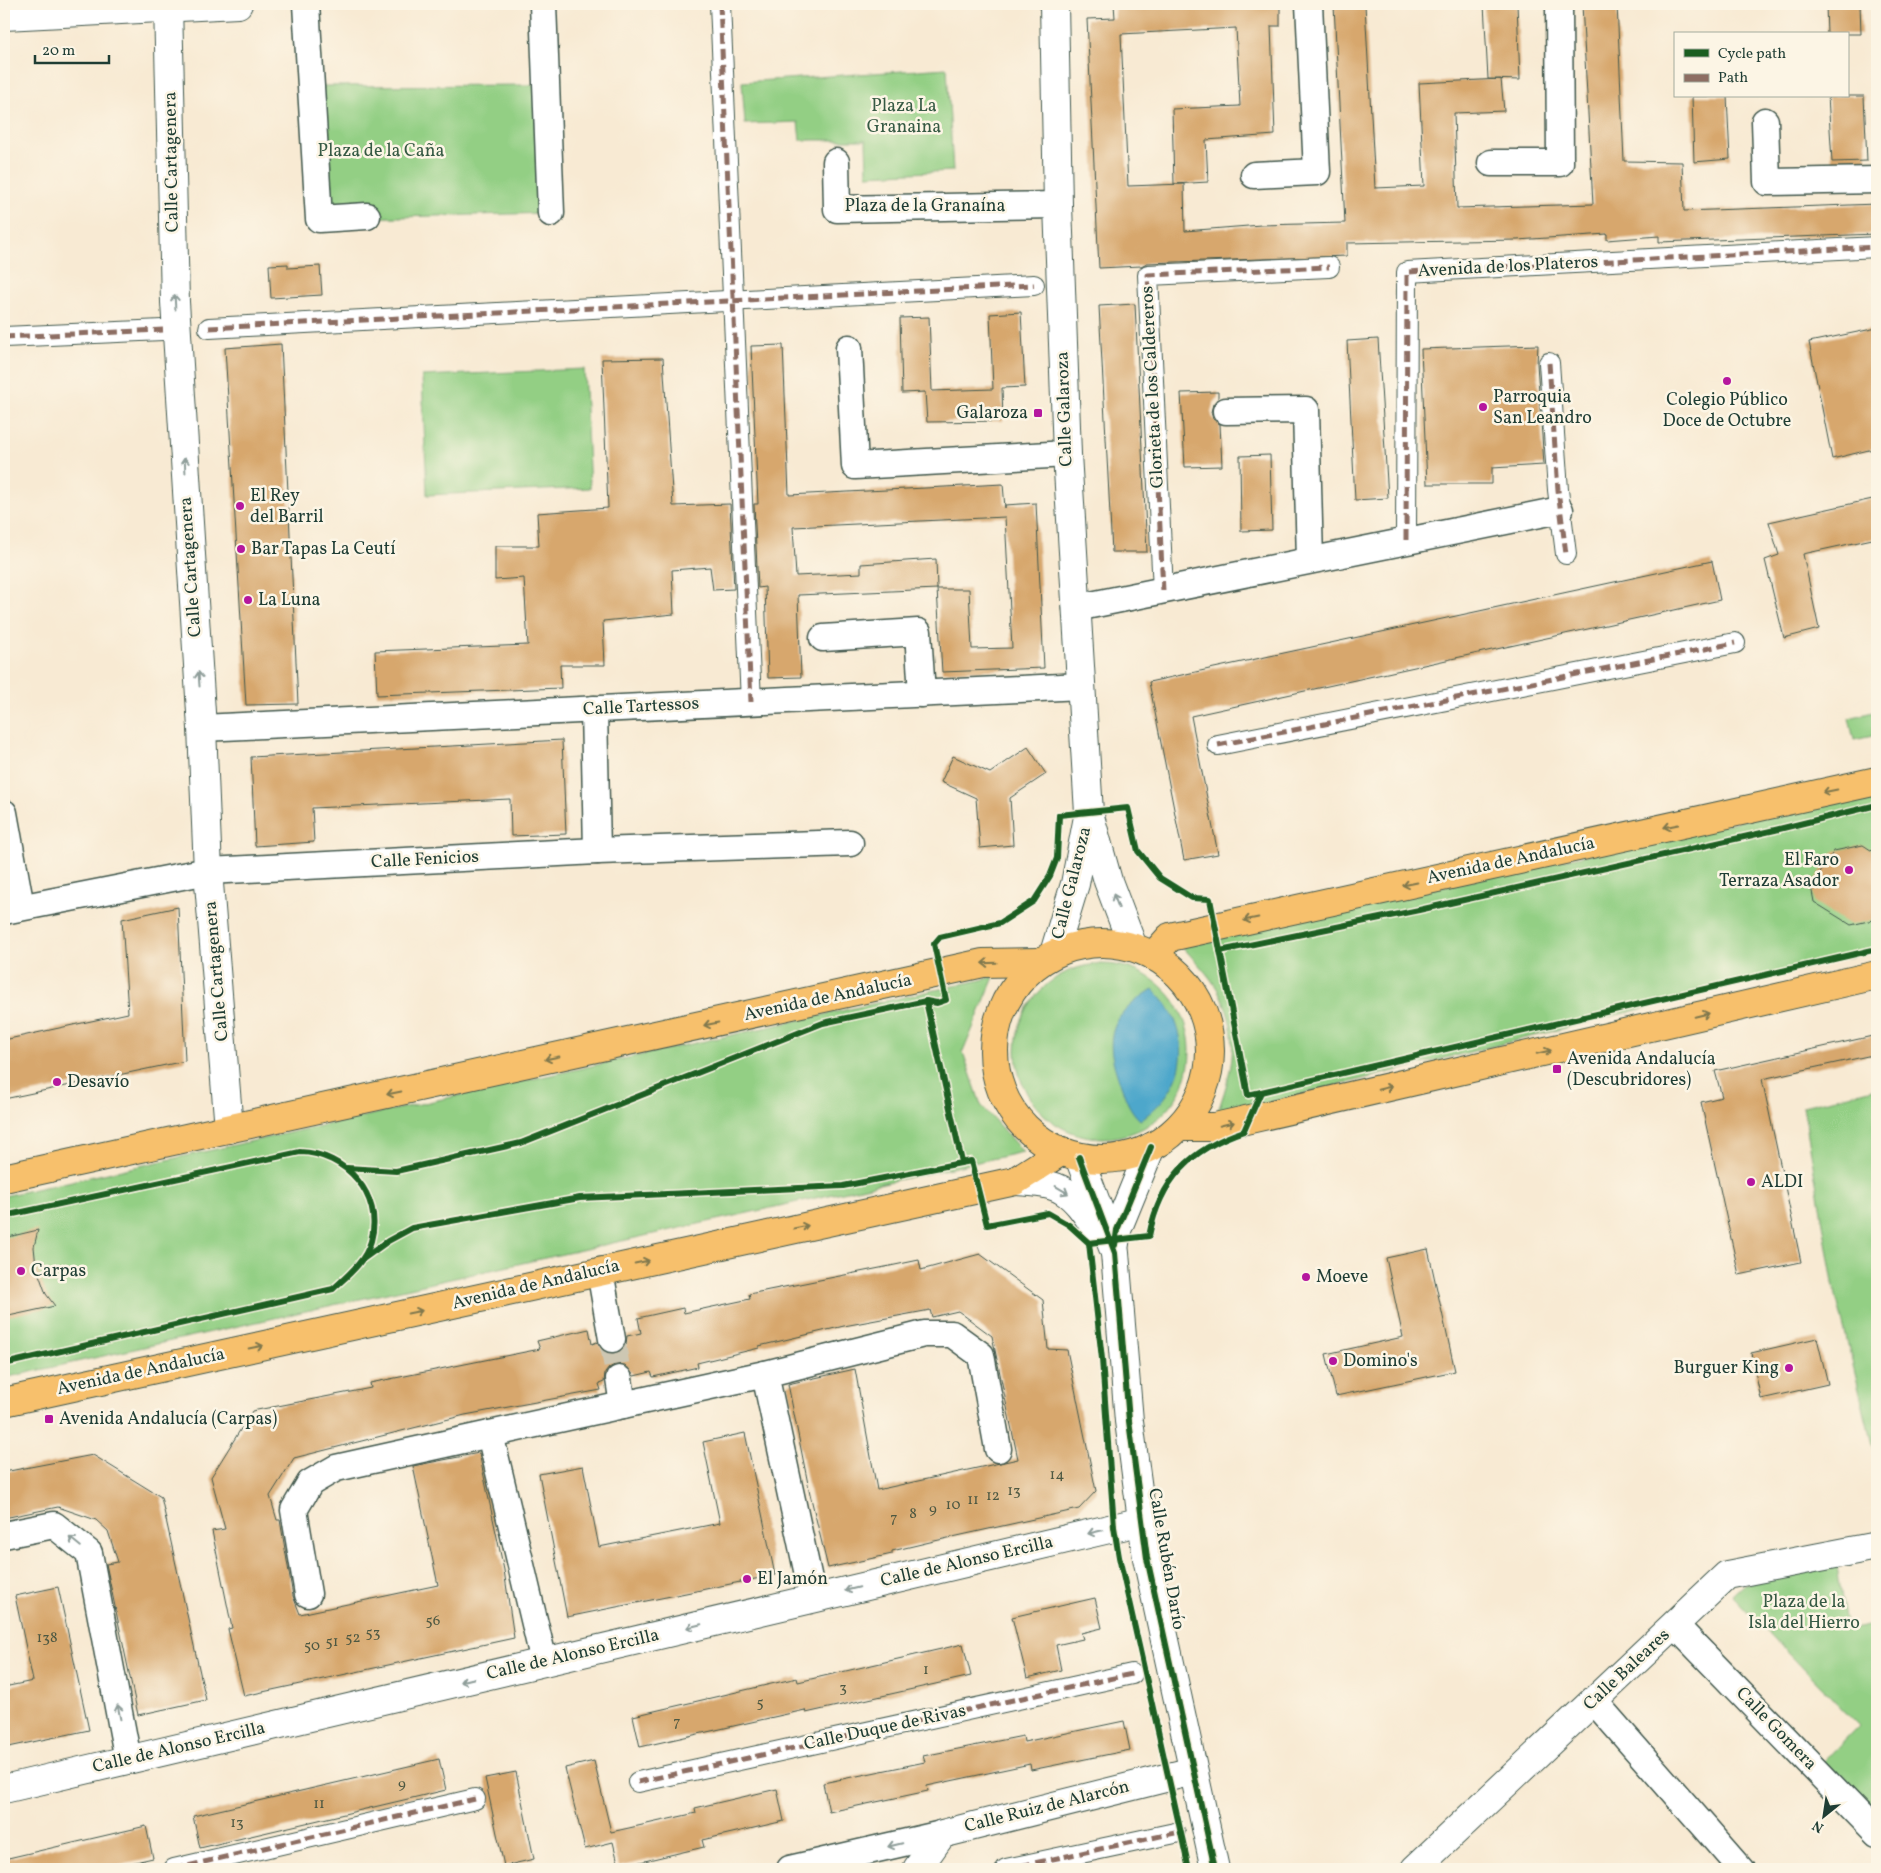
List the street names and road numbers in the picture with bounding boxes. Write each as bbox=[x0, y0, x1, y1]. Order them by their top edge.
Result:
street label: Calle Cartagenera bbox=[158, 91, 186, 233]
street label: Plaza de la Granaína bbox=[844, 194, 1006, 219]
street label: Avenida de los Plateros bbox=[1417, 250, 1599, 284]
street label: Glorieta de los Caldereros bbox=[1135, 285, 1171, 489]
street label: Calle Galaroza bbox=[1050, 351, 1080, 467]
street label: Calle Cartagenera bbox=[174, 496, 208, 638]
street label: Calle Tartessos bbox=[582, 691, 700, 723]
street label: Calle Galaroza bbox=[1046, 824, 1098, 942]
street label: Avenida de Andalucía bbox=[1425, 831, 1597, 891]
street label: Calle Fenicios bbox=[370, 845, 480, 875]
street label: Calle Cartagenera bbox=[198, 900, 236, 1042]
street label: Avenida de Andalucía bbox=[742, 968, 914, 1028]
street label: Avenida de Andalucía bbox=[450, 1254, 622, 1316]
street label: Avenida de Andalucía bbox=[55, 1342, 227, 1402]
street label: Calle Rubén Darío bbox=[1141, 1486, 1191, 1632]
street label: Calle de Alonso Ercilla bbox=[878, 1530, 1056, 1594]
street label: Calle de Alonso Ercilla bbox=[484, 1623, 662, 1687]
street label: Calle Baleares bbox=[1578, 1623, 1676, 1717]
street label: Calle Gomera bbox=[1730, 1682, 1822, 1776]
street label: Calle Duque de Rivas bbox=[802, 1699, 968, 1757]
street label: Calle de Alonso Ercilla bbox=[90, 1716, 268, 1780]
street label: Calle Ruiz de Alarcón bbox=[962, 1774, 1132, 1840]

